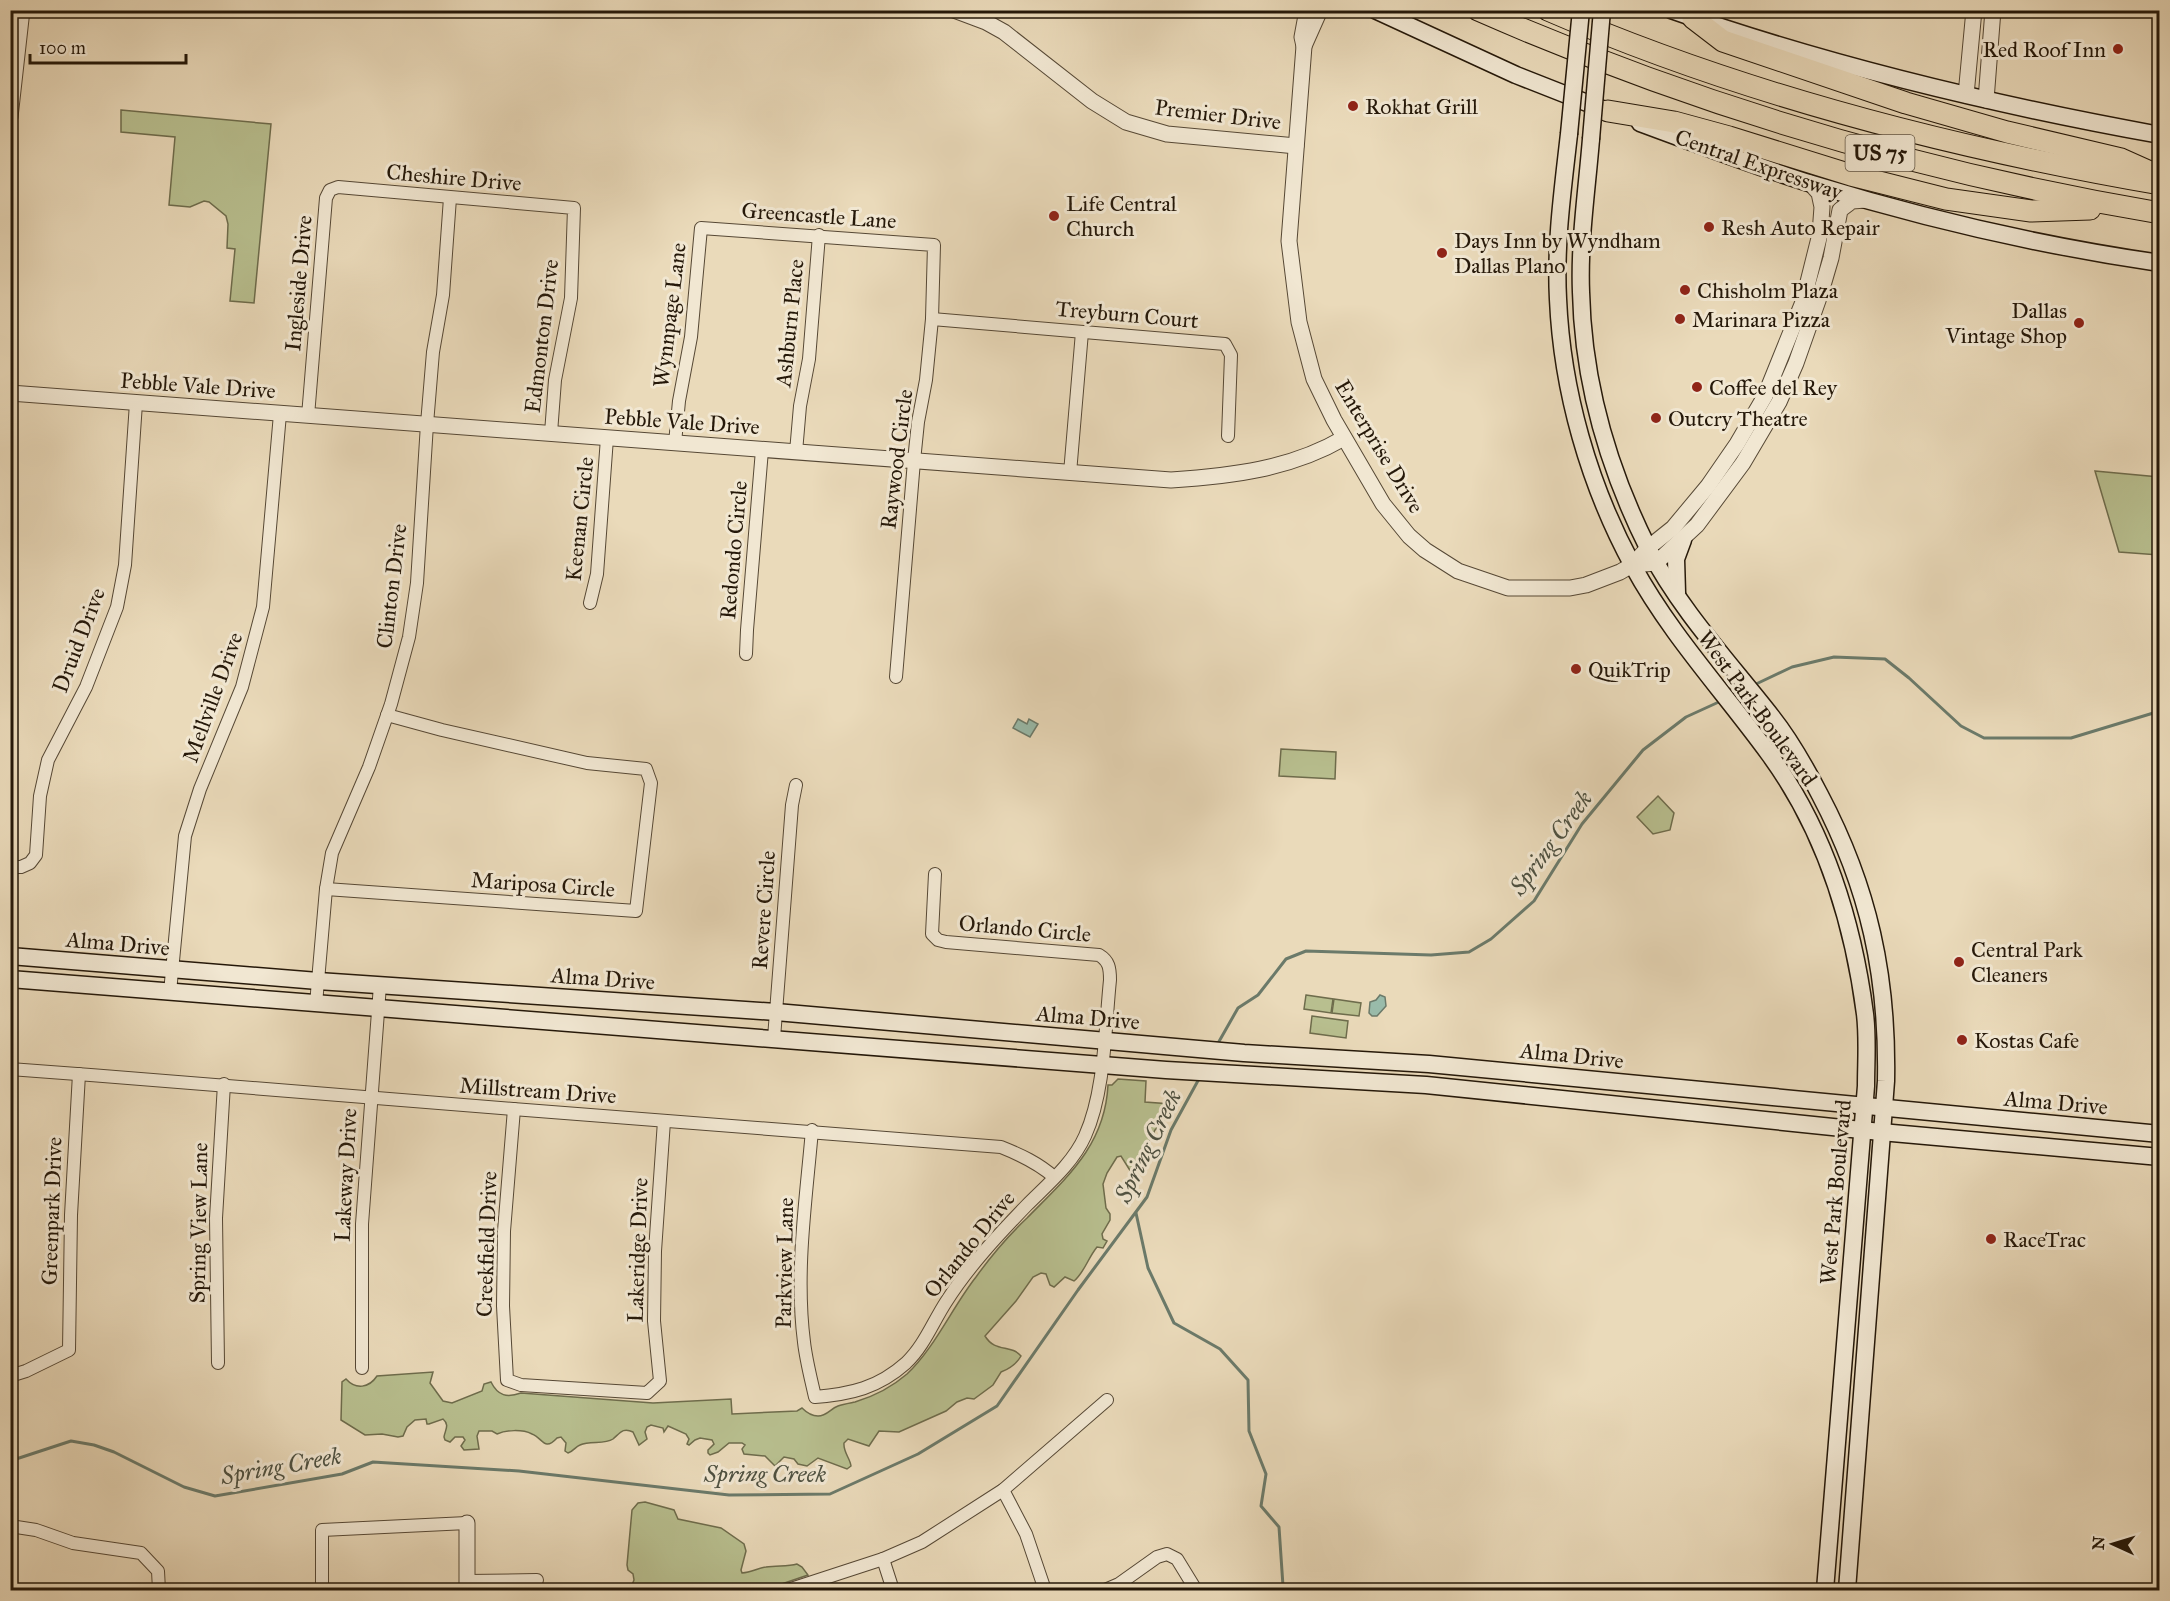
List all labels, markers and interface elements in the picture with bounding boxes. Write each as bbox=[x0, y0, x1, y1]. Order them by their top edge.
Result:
scale bar bbox=[30, 27, 186, 65]
place label: Red Roof Inn bbox=[1983, 36, 2106, 63]
text: 100 m bbox=[39, 37, 86, 59]
marker: Red Roof Inn bbox=[2111, 42, 2125, 56]
street label: Premier Drive bbox=[1153, 93, 1283, 136]
place label: Rokhat Grill bbox=[1365, 93, 1478, 120]
marker: Rokhat Grill bbox=[1346, 99, 1360, 113]
street label: Central Expressway bbox=[1672, 123, 1847, 206]
road number: US 75 bbox=[1846, 135, 1914, 171]
street label: Cheshire Drive bbox=[385, 158, 523, 197]
place label: Life Central Church bbox=[1066, 190, 1177, 242]
street label: Greencastle Lane bbox=[741, 197, 897, 234]
marker: Life Central Church bbox=[1047, 209, 1061, 223]
street label: Ingleside Drive bbox=[279, 214, 318, 352]
place label: Resh Auto Repair bbox=[1721, 214, 1880, 241]
marker: Resh Auto Repair bbox=[1702, 220, 1716, 234]
place label: Days Inn by Wyndham Dallas Plano bbox=[1454, 227, 1661, 279]
street label: Wynnpage Lane bbox=[647, 241, 692, 389]
marker: Days Inn by Wyndham Dallas Plano bbox=[1435, 246, 1449, 260]
street label: Edmonton Drive bbox=[519, 258, 564, 415]
street label: Ashburn Place bbox=[769, 258, 810, 389]
place label: Chisholm Plaza bbox=[1697, 277, 1839, 304]
marker: Chisholm Plaza bbox=[1678, 283, 1692, 297]
street label: Treyburn Court bbox=[1054, 295, 1200, 334]
place label: Dallas Vintage Shop bbox=[1945, 297, 2067, 349]
place label: Marinara Pizza bbox=[1692, 306, 1831, 333]
marker: Marinara Pizza bbox=[1673, 312, 1687, 326]
marker: Dallas Vintage Shop bbox=[2072, 316, 2086, 330]
street label: Pebble Vale Drive bbox=[119, 367, 277, 404]
place label: Coffee del Rey bbox=[1709, 374, 1838, 401]
street label: Enterprise Drive bbox=[1329, 375, 1430, 518]
marker: Coffee del Rey bbox=[1690, 380, 1704, 394]
street label: Raywood Circle bbox=[875, 388, 918, 531]
street label: Pebble Vale Drive bbox=[603, 403, 761, 440]
place label: Outcry Theatre bbox=[1668, 405, 1808, 432]
marker: Outcry Theatre bbox=[1649, 411, 1663, 425]
street label: Keenan Circle bbox=[560, 455, 599, 583]
street label: Redondo Circle bbox=[714, 479, 753, 621]
street label: Clinton Drive bbox=[370, 522, 413, 650]
street label: Druid Drive bbox=[46, 584, 111, 696]
street label: West Park Boulevard bbox=[1692, 625, 1823, 791]
street label: Mellville Drive bbox=[176, 628, 249, 766]
place label: QuikTrip bbox=[1588, 656, 1671, 683]
marker: QuikTrip bbox=[1569, 662, 1583, 676]
water label: Spring Creek bbox=[1502, 785, 1599, 902]
street label: Revere Circle bbox=[746, 850, 781, 971]
street label: Mariposa Circle bbox=[470, 866, 616, 903]
street label: Orlando Circle bbox=[958, 909, 1092, 948]
street label: Alma Drive bbox=[64, 925, 171, 961]
place label: Central Park Cleaners bbox=[1971, 936, 2084, 988]
marker: Central Park Cleaners bbox=[1952, 955, 1966, 969]
street label: Alma Drive bbox=[549, 961, 656, 996]
street label: Alma Drive bbox=[1034, 999, 1141, 1035]
place label: Kostas Cafe bbox=[1974, 1027, 2079, 1054]
marker: Kostas Cafe bbox=[1955, 1033, 1969, 1047]
street label: Alma Drive bbox=[1518, 1037, 1625, 1074]
street label: Millstream Drive bbox=[459, 1072, 617, 1109]
water label: Spring Creek bbox=[1107, 1084, 1188, 1208]
street label: Alma Drive bbox=[2002, 1084, 2109, 1120]
street label: West Park Boulevard bbox=[1814, 1098, 1857, 1286]
street label: Lakeway Drive bbox=[329, 1107, 362, 1243]
street label: Greenpark Drive bbox=[35, 1136, 68, 1286]
street label: Spring View Lane bbox=[184, 1142, 213, 1304]
street label: Creekfield Drive bbox=[470, 1171, 503, 1317]
street label: Lakeridge Drive bbox=[621, 1177, 654, 1323]
street label: Orlando Drive bbox=[918, 1185, 1021, 1303]
street label: Parkview Lane bbox=[770, 1197, 799, 1329]
place label: RaceTrac bbox=[2003, 1226, 2086, 1253]
marker: RaceTrac bbox=[1984, 1232, 1998, 1246]
water label: Spring Creek bbox=[217, 1441, 344, 1492]
water label: Spring Creek bbox=[703, 1459, 826, 1489]
north arrow bbox=[2083, 1514, 2143, 1574]
text: N bbox=[2089, 1535, 2109, 1550]

